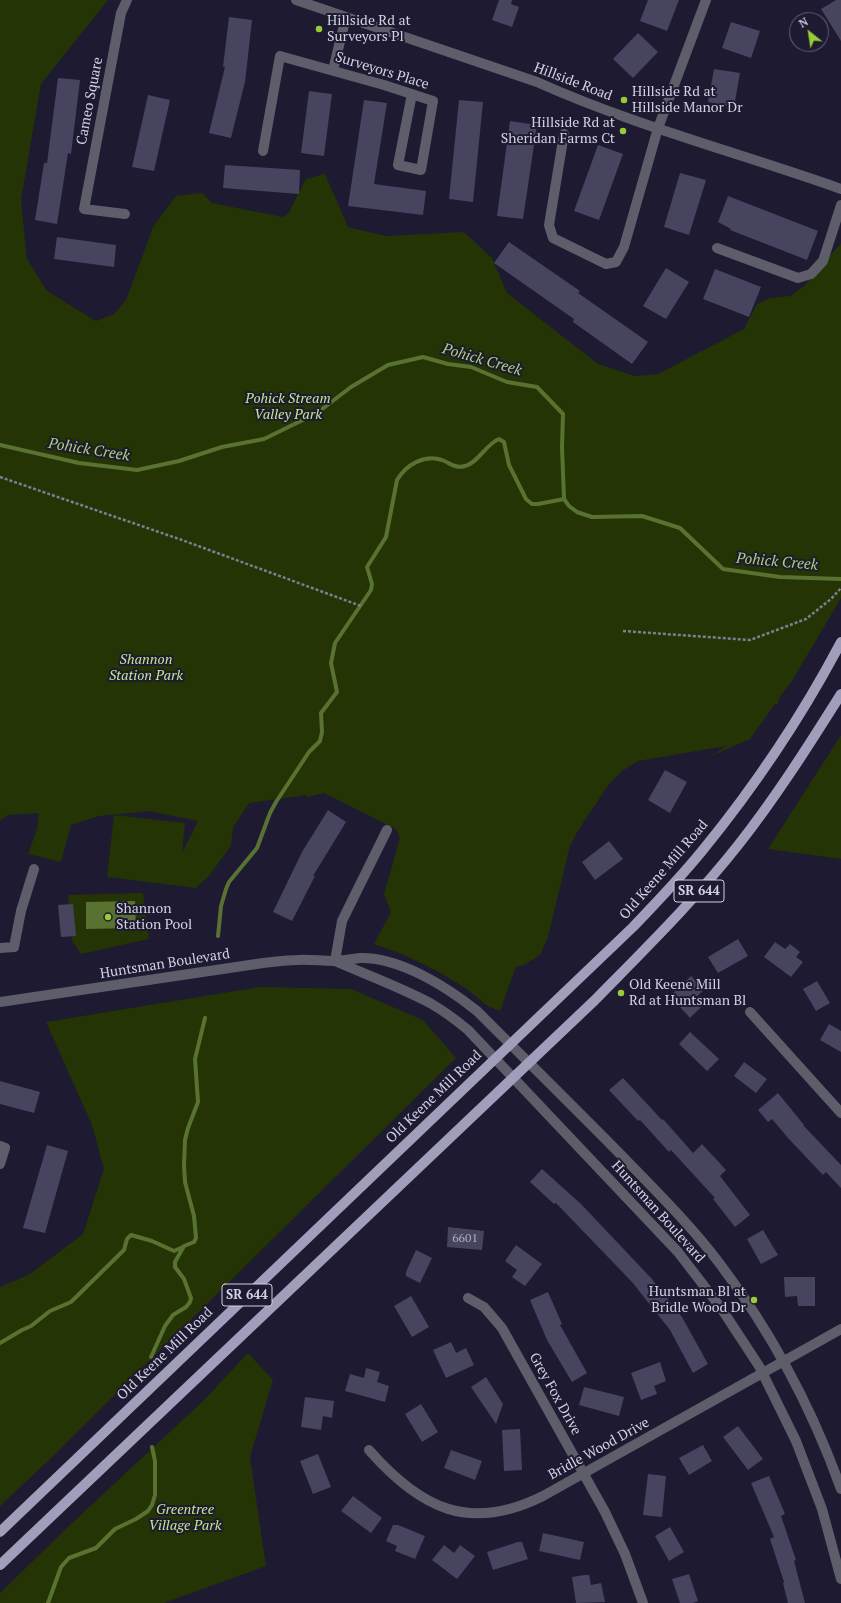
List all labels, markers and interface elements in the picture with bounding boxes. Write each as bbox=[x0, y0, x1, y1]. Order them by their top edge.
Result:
north arrow bbox=[789, 12, 829, 52]
place label: Hillside Rd at Surveyors Pl bbox=[327, 13, 411, 46]
text: N bbox=[796, 14, 811, 31]
marker: Hillside Rd at Surveyors Pl bbox=[314, 24, 324, 34]
street label: Surveyors Place bbox=[333, 49, 431, 93]
street label: Cameo Square bbox=[73, 56, 107, 146]
street label: Hillside Road bbox=[531, 59, 615, 105]
place label: Hillside Rd at Hillside Manor Dr bbox=[632, 84, 743, 116]
marker: Hillside Rd at Hillside Manor Dr bbox=[619, 95, 629, 105]
place label: Hillside Rd at Sheridan Farms Ct bbox=[501, 115, 615, 148]
marker: Hillside Rd at Sheridan Farms Ct bbox=[618, 126, 628, 136]
water label: Pohick Creek bbox=[440, 340, 524, 380]
park label: Pohick Stream Valley Park bbox=[245, 391, 331, 424]
water label: Pohick Creek bbox=[47, 435, 131, 465]
water label: Pohick Creek bbox=[735, 549, 819, 575]
park label: Shannon Station Park bbox=[109, 652, 183, 684]
street label: Old Keene Mill Road bbox=[616, 817, 712, 923]
road number: SR 644 bbox=[674, 880, 724, 902]
place label: Shannon Station Pool bbox=[116, 901, 192, 934]
marker: Shannon Station Pool bbox=[103, 912, 113, 922]
street label: Huntsman Boulevard bbox=[99, 945, 231, 983]
place label: Old Keene Mill Rd at Huntsman Bl bbox=[629, 977, 746, 1010]
marker: Old Keene Mill Rd at Huntsman Bl bbox=[616, 988, 626, 998]
street label: Old Keene Mill Road bbox=[383, 1047, 485, 1147]
street label: Huntsman Boulevard bbox=[608, 1158, 708, 1266]
house number: 6601 bbox=[452, 1232, 478, 1246]
road number: SR 644 bbox=[222, 1284, 272, 1306]
place label: Huntsman Bl at Bridle Wood Dr bbox=[649, 1284, 746, 1316]
marker: Huntsman Bl at Bridle Wood Dr bbox=[749, 1295, 759, 1305]
street label: Old Keene Mill Road bbox=[114, 1304, 216, 1404]
street label: Grey Fox Drive bbox=[525, 1350, 585, 1438]
street label: Bridle Wood Drive bbox=[546, 1414, 652, 1484]
park label: Greentree Village Park bbox=[149, 1502, 221, 1534]

